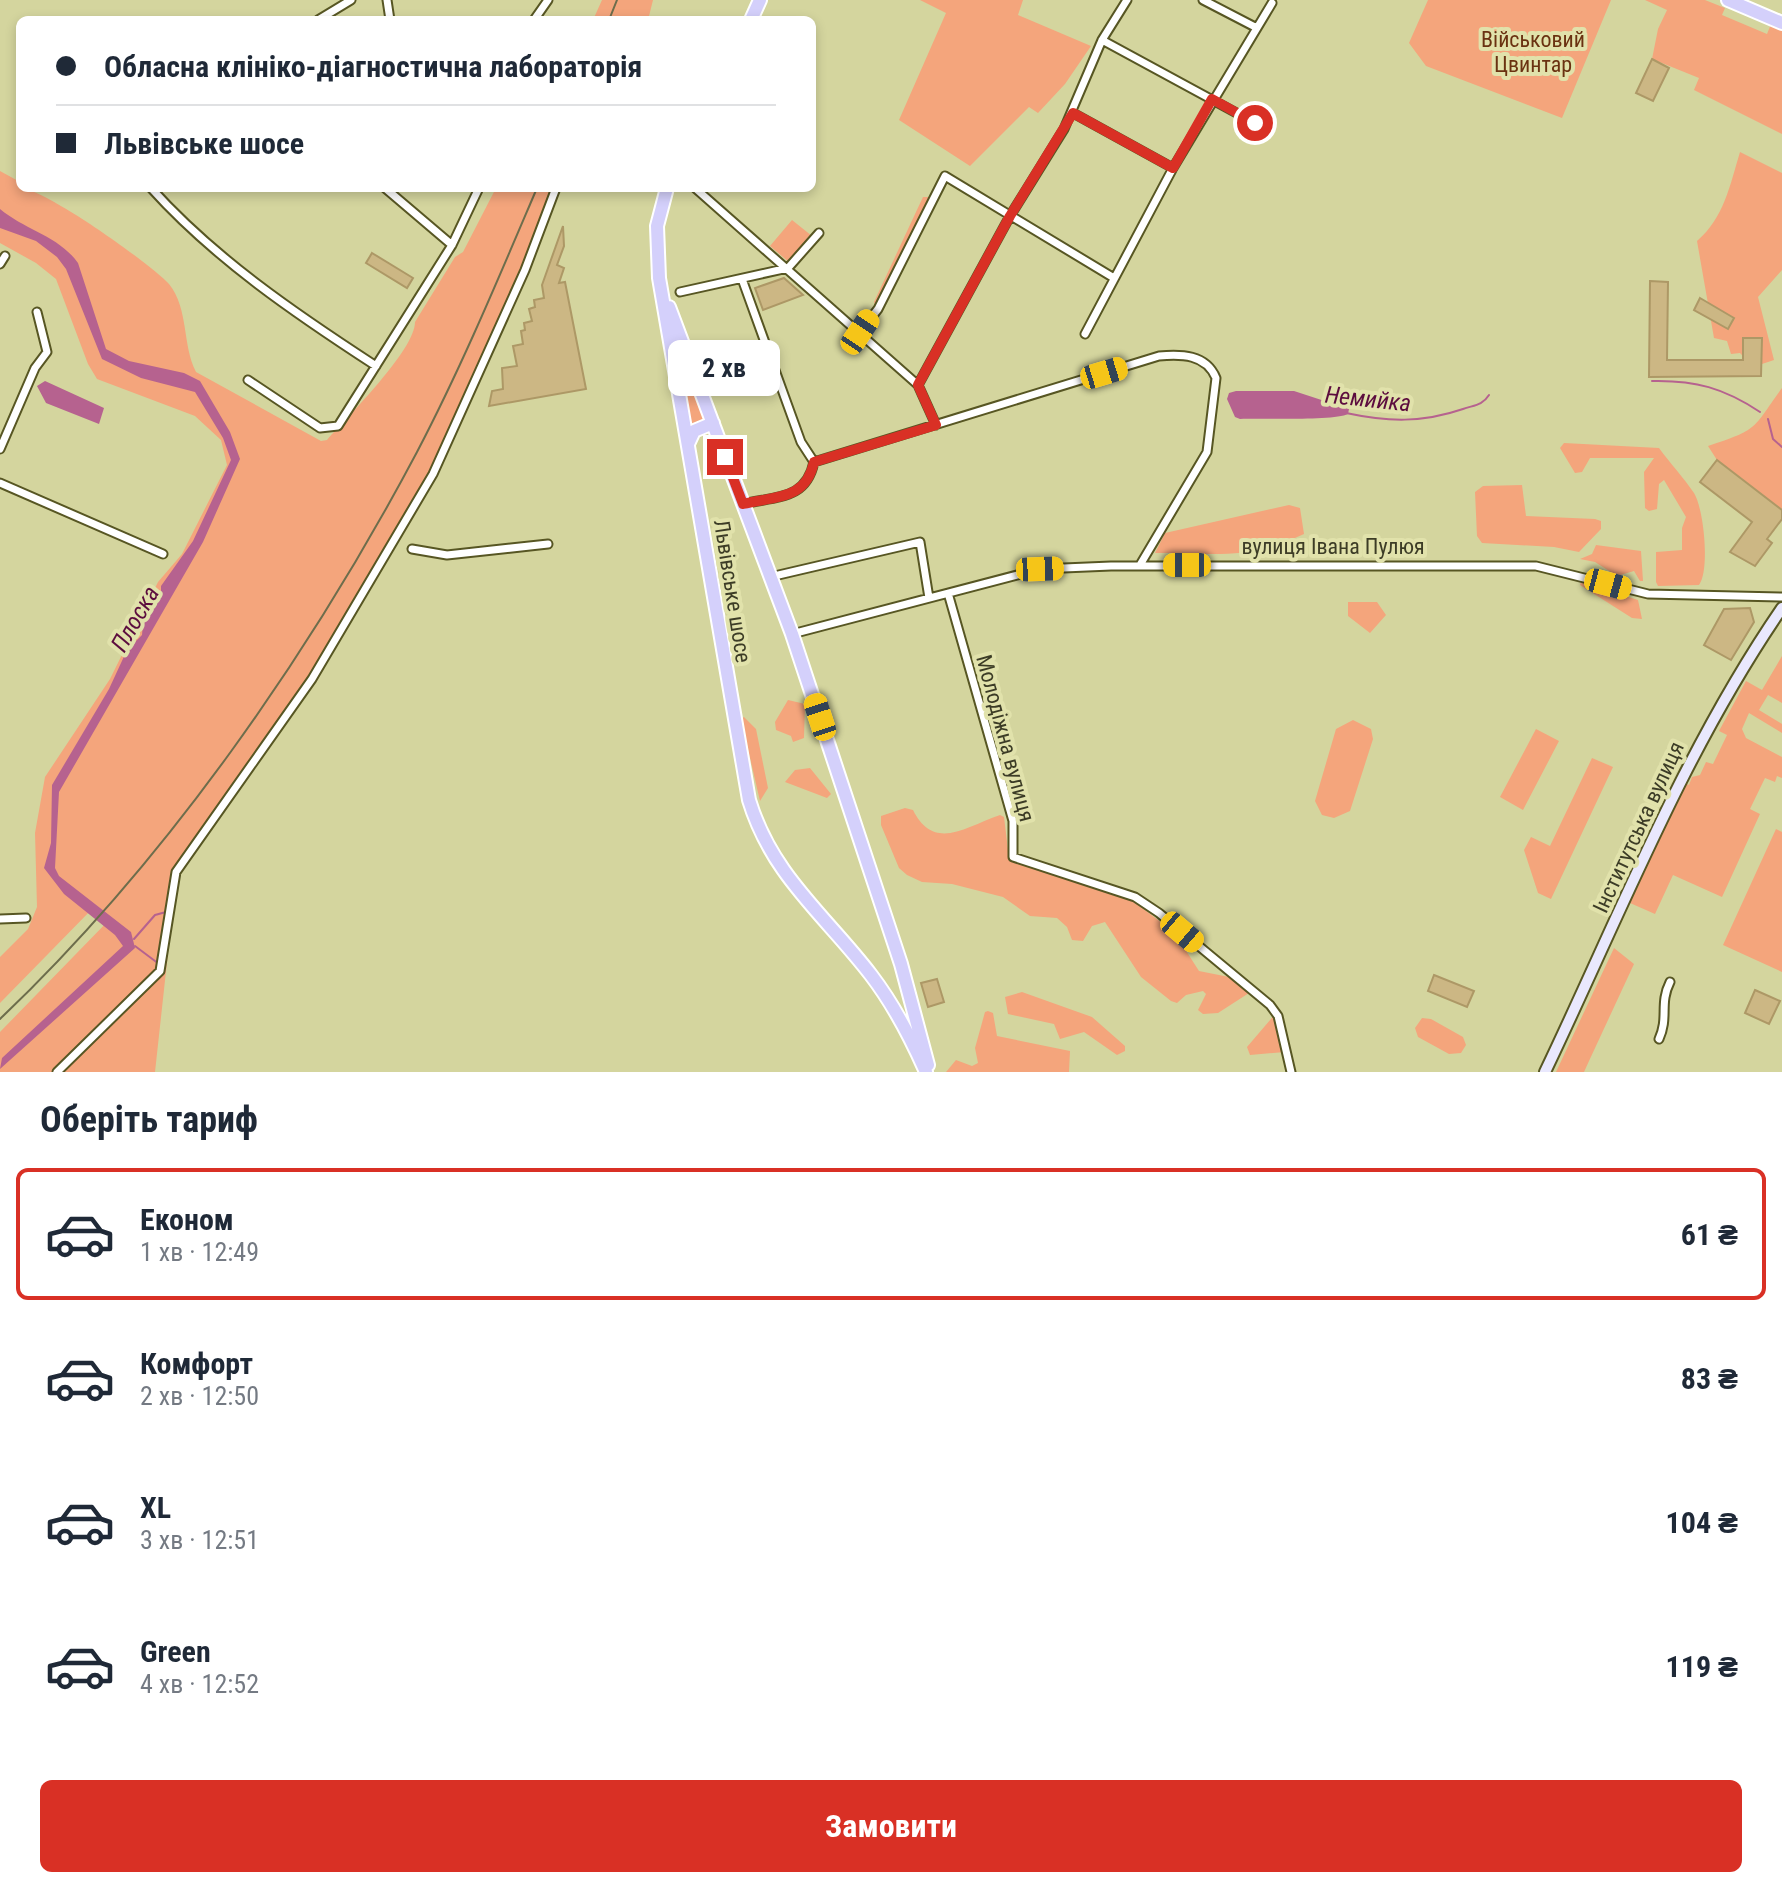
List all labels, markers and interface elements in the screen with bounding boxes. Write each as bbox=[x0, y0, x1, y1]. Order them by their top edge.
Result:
park label: Військовий Цвинтар bbox=[1481, 27, 1585, 77]
text: Обласна клініко-діагностична лабораторія bbox=[104, 49, 642, 84]
route start bbox=[1237, 105, 1273, 141]
text: Львівське шосе bbox=[104, 126, 304, 161]
car bbox=[837, 305, 883, 359]
callout: 2 хв bbox=[669, 341, 781, 397]
text: 2 хв bbox=[702, 353, 746, 383]
car bbox=[1078, 355, 1130, 391]
water label: Немийка bbox=[1324, 381, 1412, 417]
route end bbox=[707, 439, 743, 475]
street label: Львівське шосе bbox=[709, 518, 756, 665]
street label: вулиця Івана Пулюя bbox=[1241, 534, 1425, 559]
car bbox=[1163, 553, 1211, 577]
car bbox=[1016, 556, 1064, 582]
car bbox=[1582, 566, 1634, 602]
water label: Плоска bbox=[105, 581, 165, 657]
street label: Молодіжна вулиця bbox=[971, 652, 1040, 824]
car bbox=[801, 690, 839, 744]
street label: Інститутська вулиця bbox=[1588, 738, 1689, 917]
car bbox=[1156, 907, 1208, 957]
text: Оберіть тариф bbox=[40, 1099, 258, 1141]
icon: car bbox=[44, 1198, 116, 1270]
text: Економ bbox=[140, 1202, 234, 1237]
text: 61 ₴ bbox=[1681, 1217, 1738, 1252]
text: 1 хв · 12:49 bbox=[140, 1237, 259, 1267]
icon: car bbox=[44, 1342, 116, 1414]
text: Комфорт bbox=[140, 1346, 253, 1381]
text: 83 ₴ bbox=[1681, 1361, 1738, 1396]
text: 2 хв · 12:50 bbox=[140, 1381, 259, 1411]
icon: car bbox=[44, 1486, 116, 1558]
text: XL bbox=[140, 1490, 171, 1525]
text: 104 ₴ bbox=[1666, 1505, 1738, 1540]
text: 3 хв · 12:51 bbox=[140, 1525, 259, 1555]
icon: car bbox=[44, 1630, 116, 1702]
text: Green bbox=[140, 1634, 211, 1669]
text: 119 ₴ bbox=[1666, 1649, 1738, 1684]
text: 4 хв · 12:52 bbox=[140, 1669, 259, 1699]
button: Замовити bbox=[40, 1780, 1742, 1872]

